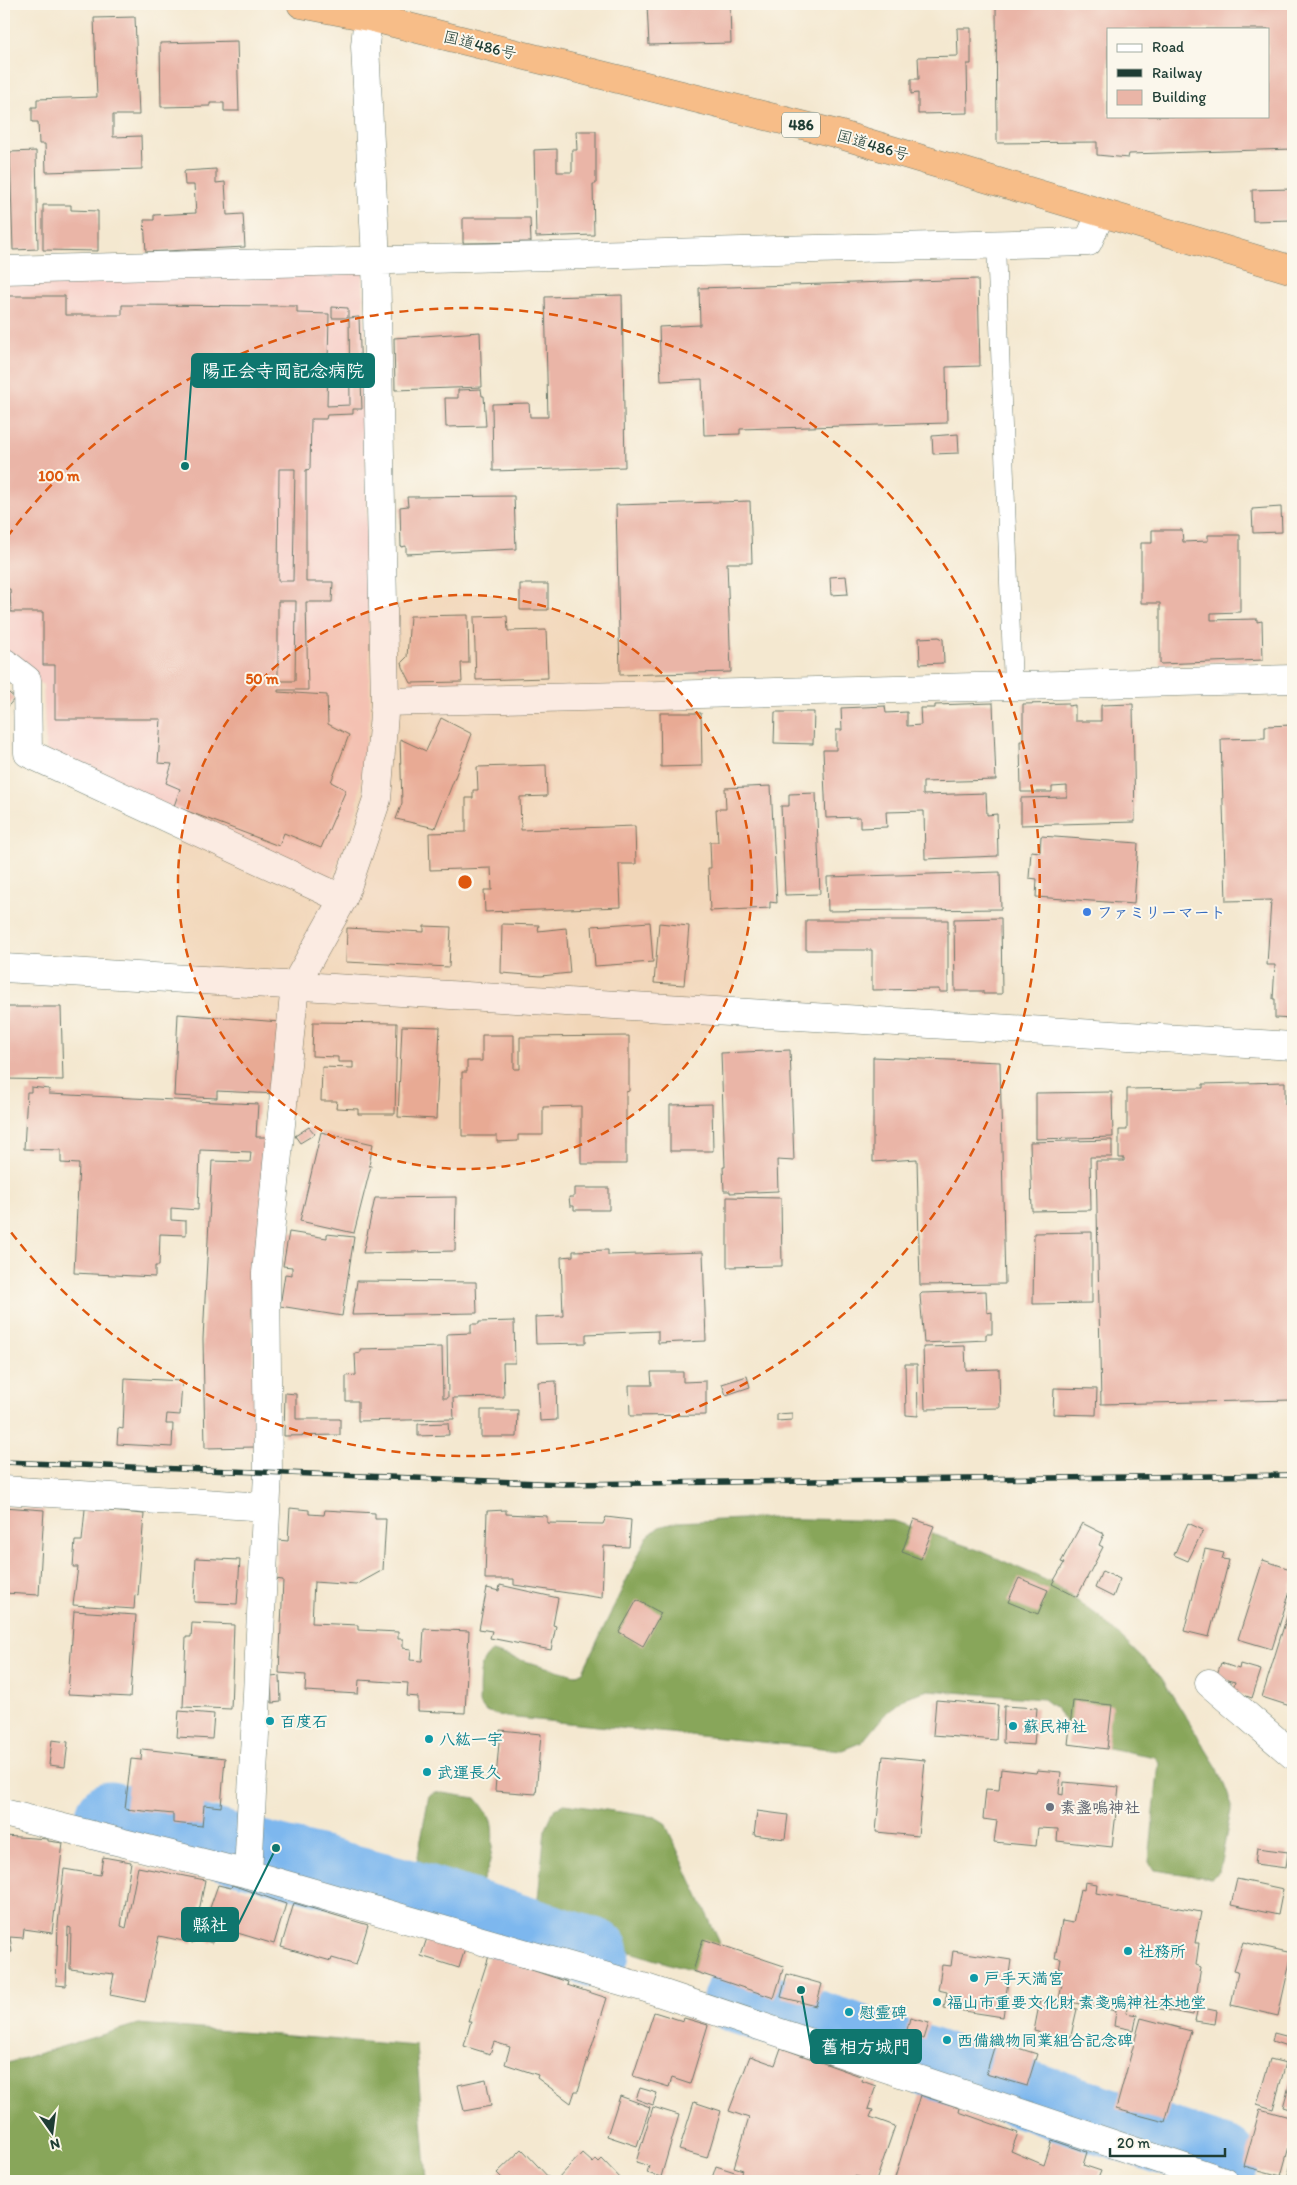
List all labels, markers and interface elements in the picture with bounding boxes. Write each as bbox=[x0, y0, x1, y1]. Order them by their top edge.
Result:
street label: 国道486号 bbox=[441, 27, 519, 63]
legend bbox=[1107, 28, 1270, 118]
text: Road bbox=[1152, 38, 1185, 56]
text: Railway bbox=[1152, 64, 1202, 82]
text: Building bbox=[1152, 88, 1206, 106]
road number: 486 bbox=[782, 112, 820, 138]
street label: 国道486号 bbox=[834, 126, 912, 164]
callout: 陽正会寺岡記念病院 bbox=[192, 354, 374, 387]
text: 陽正会寺岡記念病院 bbox=[202, 360, 364, 382]
text: 100 m bbox=[38, 467, 80, 485]
text: 50 m bbox=[245, 670, 279, 688]
centre of rings bbox=[456, 873, 474, 891]
place label: ファミリーマート bbox=[1097, 903, 1226, 922]
marker: ファミリーマート bbox=[1081, 906, 1093, 918]
place label: 百度石 bbox=[280, 1712, 328, 1731]
marker: 百度石 bbox=[264, 1715, 276, 1727]
place label: 蘇民神社 bbox=[1023, 1717, 1087, 1736]
marker: 蘇民神社 bbox=[1007, 1720, 1019, 1732]
place label: 八紘一宇 bbox=[439, 1730, 503, 1749]
marker: 八紘一宇 bbox=[423, 1733, 435, 1745]
place label: 武運長久 bbox=[437, 1763, 501, 1782]
marker: 武運長久 bbox=[421, 1766, 433, 1778]
place label: 素盞嗚神社 bbox=[1060, 1798, 1140, 1817]
marker: 素盞嗚神社 bbox=[1044, 1801, 1056, 1813]
callout: 縣社 bbox=[182, 1908, 238, 1941]
text: 縣社 bbox=[192, 1914, 228, 1936]
place label: 社務所 bbox=[1138, 1942, 1186, 1961]
marker: 社務所 bbox=[1122, 1945, 1134, 1957]
place label: 戸手天満宮 bbox=[984, 1969, 1064, 1988]
marker: 戸手天満宮 bbox=[968, 1972, 980, 1984]
place label: 福山市重要文化財 素戔嗚神社本地堂 bbox=[947, 1993, 1207, 2012]
marker: 福山市重要文化財 素戔嗚神社本地堂 bbox=[931, 1996, 943, 2008]
place label: 慰霊碑 bbox=[859, 2003, 907, 2022]
marker: 慰霊碑 bbox=[843, 2006, 855, 2018]
callout: 舊相方城門 bbox=[811, 2030, 921, 2063]
place label: 西備織物同業組合記念碑 bbox=[957, 2031, 1133, 2050]
marker: 西備織物同業組合記念碑 bbox=[941, 2034, 953, 2046]
text: 舊相方城門 bbox=[821, 2036, 911, 2058]
north arrow bbox=[28, 2108, 78, 2158]
scale bar bbox=[1110, 2125, 1224, 2157]
text: 20 m bbox=[1117, 2134, 1151, 2152]
text: N bbox=[48, 2135, 62, 2154]

